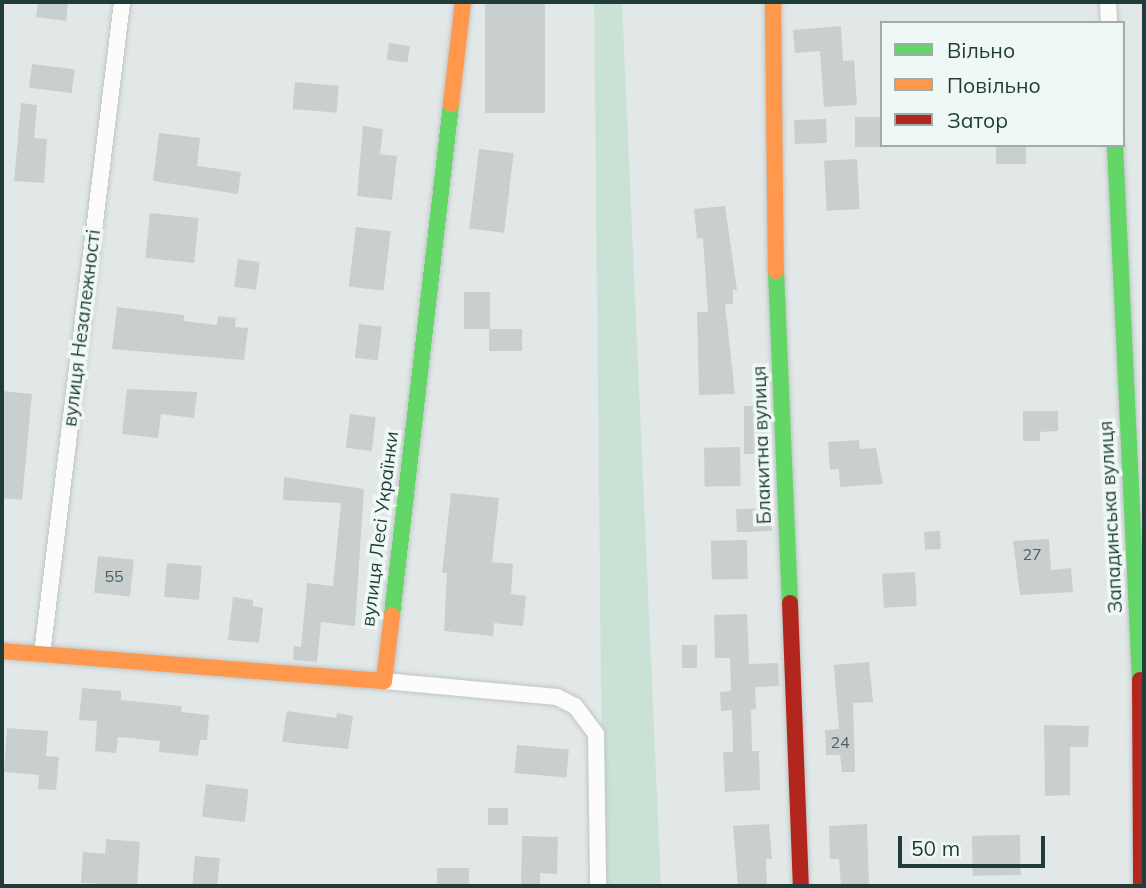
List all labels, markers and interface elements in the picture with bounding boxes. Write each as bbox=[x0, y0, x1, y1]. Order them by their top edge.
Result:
legend bbox=[880, 21, 1125, 147]
text: Вільно bbox=[947, 37, 1015, 63]
text: Повільно bbox=[947, 72, 1041, 98]
text: Затор bbox=[947, 107, 1008, 133]
street label: вулиця Незалежності bbox=[59, 228, 105, 428]
street label: Блакитна вулиця bbox=[748, 365, 776, 525]
street label: Западинська вулиця bbox=[1095, 420, 1127, 614]
street label: вулиця Лесі Українки bbox=[357, 430, 403, 628]
house number: 27 bbox=[1022, 544, 1042, 564]
house number: 55 bbox=[104, 566, 124, 586]
house number: 24 bbox=[830, 732, 850, 752]
scale bar bbox=[901, 822, 1048, 866]
text: 50 m bbox=[911, 835, 960, 861]

